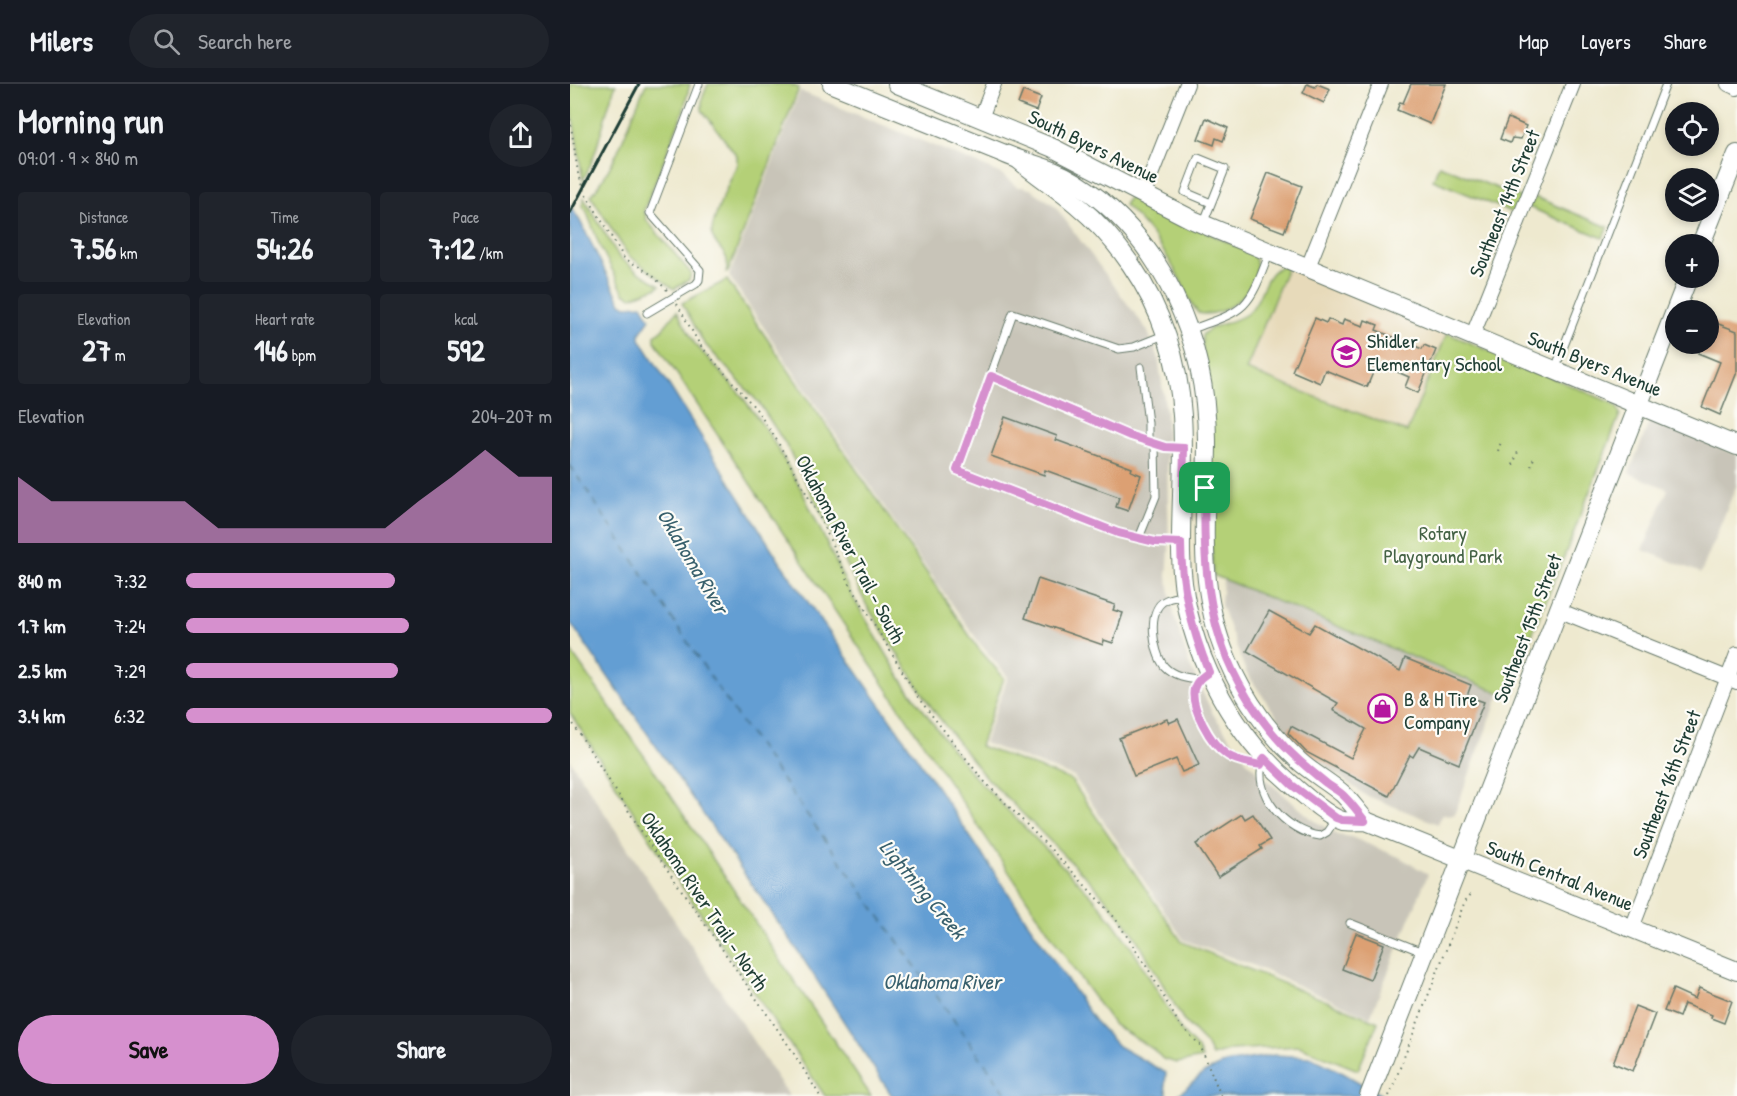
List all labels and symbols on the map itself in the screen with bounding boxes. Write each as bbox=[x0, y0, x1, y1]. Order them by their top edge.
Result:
street label: South Byers Avenue bbox=[1024, 103, 1164, 189]
street label: Southeast 14th Street bbox=[1462, 124, 1546, 281]
street label: South Byers Avenue bbox=[1524, 324, 1666, 402]
place label: Shidler Elementary School bbox=[1367, 327, 1503, 377]
school or university icon: Shidler Elementary School bbox=[1330, 336, 1362, 368]
street label: Oklahoma River Trail - South bbox=[790, 450, 912, 648]
pin bbox=[1179, 462, 1230, 513]
water label: Oklahoma River bbox=[650, 503, 737, 621]
park label: Rotary Playground Park bbox=[1384, 519, 1502, 569]
street label: Southeast 15th Street bbox=[1486, 549, 1568, 706]
place label: B & H Tire Company bbox=[1404, 685, 1477, 735]
shop icon: B & H Tire Company bbox=[1367, 693, 1399, 725]
street label: Southeast 16th Street bbox=[1625, 705, 1707, 862]
street label: Oklahoma River Trail - North bbox=[635, 806, 775, 996]
water label: Lightning Creek bbox=[873, 833, 974, 946]
street label: South Central Avenue bbox=[1483, 833, 1637, 917]
water label: Oklahoma River bbox=[883, 967, 1004, 996]

